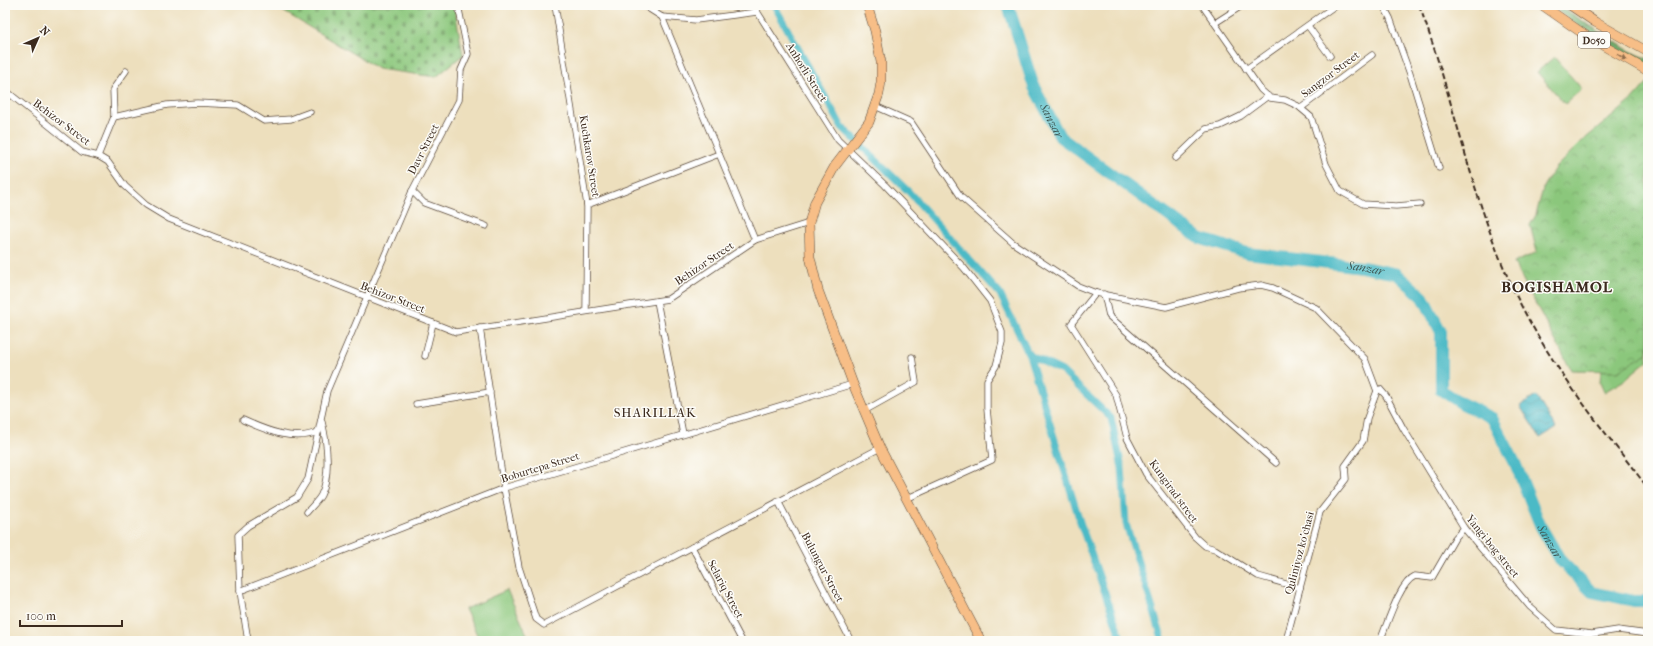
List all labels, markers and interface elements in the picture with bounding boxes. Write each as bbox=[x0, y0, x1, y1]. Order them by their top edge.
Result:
north arrow bbox=[18, 18, 58, 58]
text: N bbox=[37, 24, 53, 39]
road number: D050 bbox=[1578, 32, 1610, 48]
street label: Anhorli Street bbox=[783, 39, 830, 104]
street label: Sangzor Street bbox=[1299, 48, 1362, 101]
one-way arrow bbox=[1616, 53, 1628, 60]
street label: Behizor Street bbox=[30, 97, 93, 148]
water label: Sanzar bbox=[1036, 100, 1067, 142]
street label: Kuchkarov Street bbox=[577, 114, 602, 198]
street label: Davr Street bbox=[405, 122, 442, 177]
street label: Behizor Street bbox=[672, 239, 736, 288]
water label: Sanzar bbox=[1345, 258, 1387, 279]
district label: BOGISHAMOL bbox=[1501, 278, 1613, 296]
street label: Behizor Street bbox=[359, 279, 427, 316]
district label: SHARILLAK bbox=[614, 405, 696, 420]
street label: Boburtepa Street bbox=[499, 449, 581, 486]
street label: Kungirad street bbox=[1146, 457, 1201, 526]
street label: Quliniyoz ko'chasi bbox=[1282, 509, 1317, 596]
street label: Yangi-bog street bbox=[1463, 511, 1522, 580]
water label: Sanzar bbox=[1534, 521, 1566, 563]
street label: Bulungur Street bbox=[799, 530, 846, 604]
street label: Selariq Street bbox=[705, 558, 746, 621]
scale bar bbox=[20, 602, 122, 628]
text: 100 m bbox=[26, 609, 56, 623]

